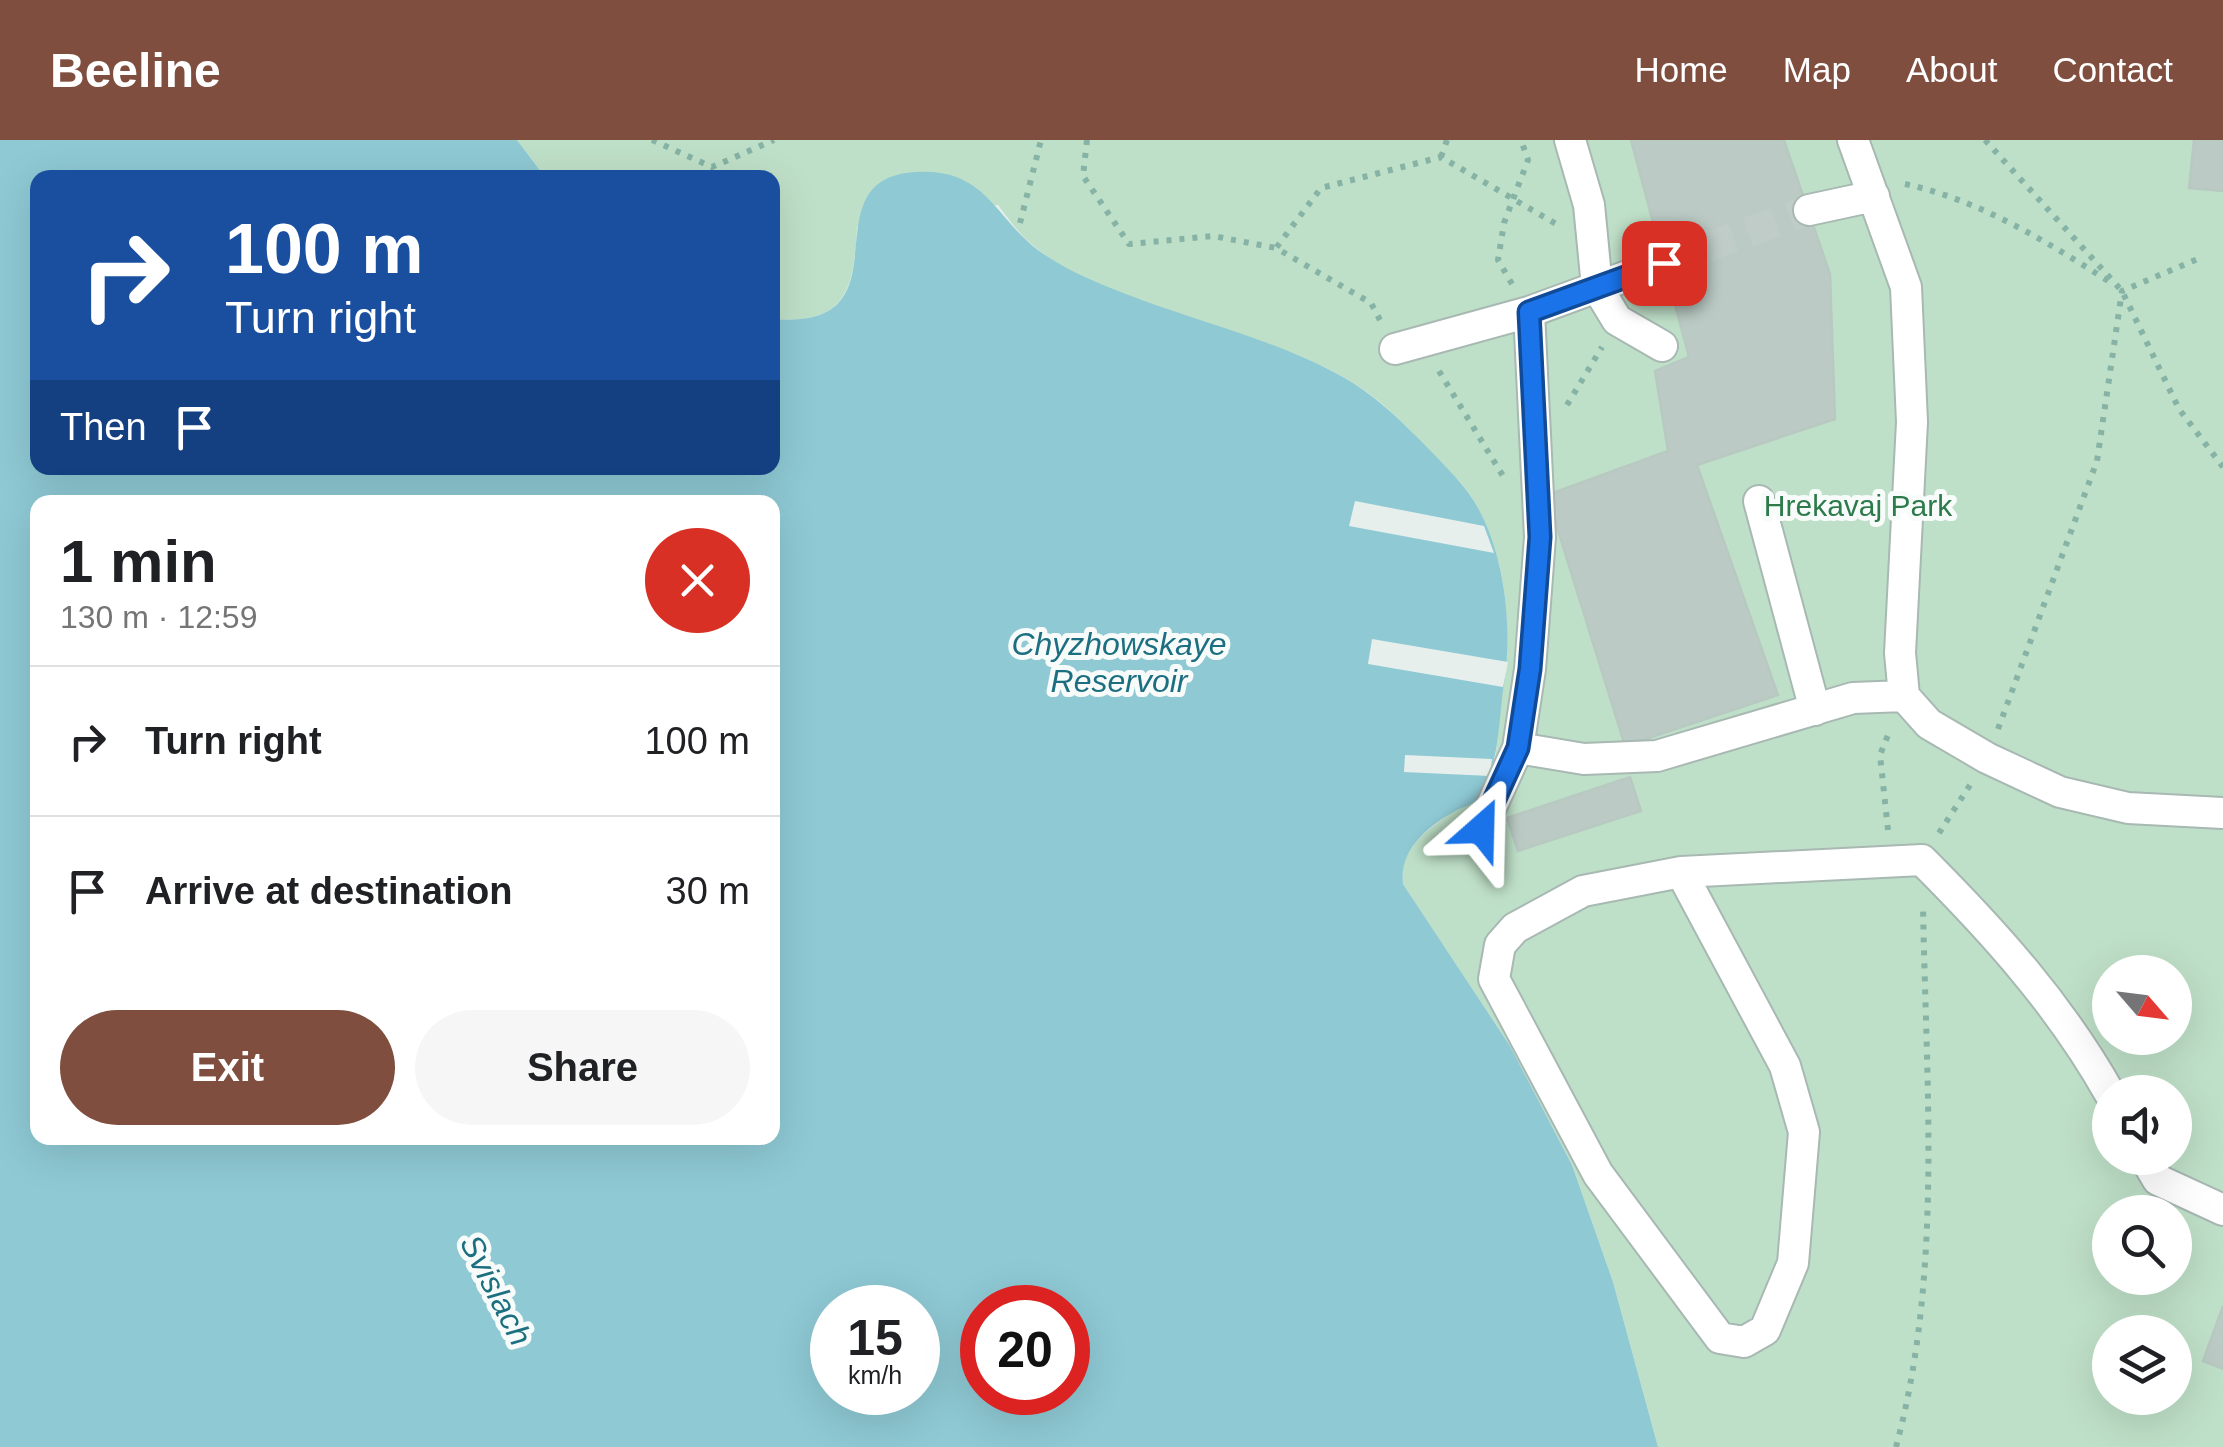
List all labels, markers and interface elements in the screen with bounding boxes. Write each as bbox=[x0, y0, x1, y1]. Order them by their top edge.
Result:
text: Beeline bbox=[50, 44, 221, 97]
text: Home bbox=[1634, 50, 1728, 89]
text: Map bbox=[1783, 50, 1851, 89]
text: About bbox=[1906, 50, 1997, 89]
text: Contact bbox=[2052, 50, 2173, 89]
icon: right bbox=[60, 210, 190, 340]
text: 100 m bbox=[225, 210, 423, 288]
pin bbox=[1622, 221, 1707, 306]
icon: arrive bbox=[1637, 236, 1692, 291]
text: Turn right bbox=[225, 292, 416, 343]
icon: arrive bbox=[167, 400, 222, 455]
text: Then bbox=[60, 406, 147, 448]
park label: Hrekavaj Park bbox=[1764, 489, 1953, 522]
text: 1 min bbox=[60, 528, 217, 595]
button: close bbox=[645, 528, 750, 633]
text: 130 m · 12:59 bbox=[60, 599, 257, 635]
water label: Chyzhowskaye Reservoir bbox=[1011, 626, 1227, 699]
icon: right bbox=[60, 714, 115, 769]
text: Turn right bbox=[145, 720, 322, 762]
text: 100 m bbox=[644, 720, 750, 762]
position arrow bbox=[1429, 777, 1533, 881]
icon: arrive bbox=[60, 864, 115, 919]
text: Arrive at destination bbox=[145, 870, 512, 912]
text: 30 m bbox=[666, 870, 750, 912]
north arrow bbox=[2092, 955, 2192, 1055]
map controls bbox=[2092, 955, 2192, 1415]
button: Exit bbox=[60, 1010, 395, 1125]
button: Share bbox=[415, 1010, 750, 1125]
button: sound bbox=[2092, 1075, 2192, 1175]
button: search bbox=[2092, 1195, 2192, 1295]
water label: Svislach bbox=[453, 1229, 539, 1351]
speed limit sign: 20 bbox=[960, 1285, 1090, 1415]
text: 15 bbox=[847, 1310, 903, 1366]
button: layers bbox=[2092, 1315, 2192, 1415]
text: km/h bbox=[848, 1361, 902, 1389]

